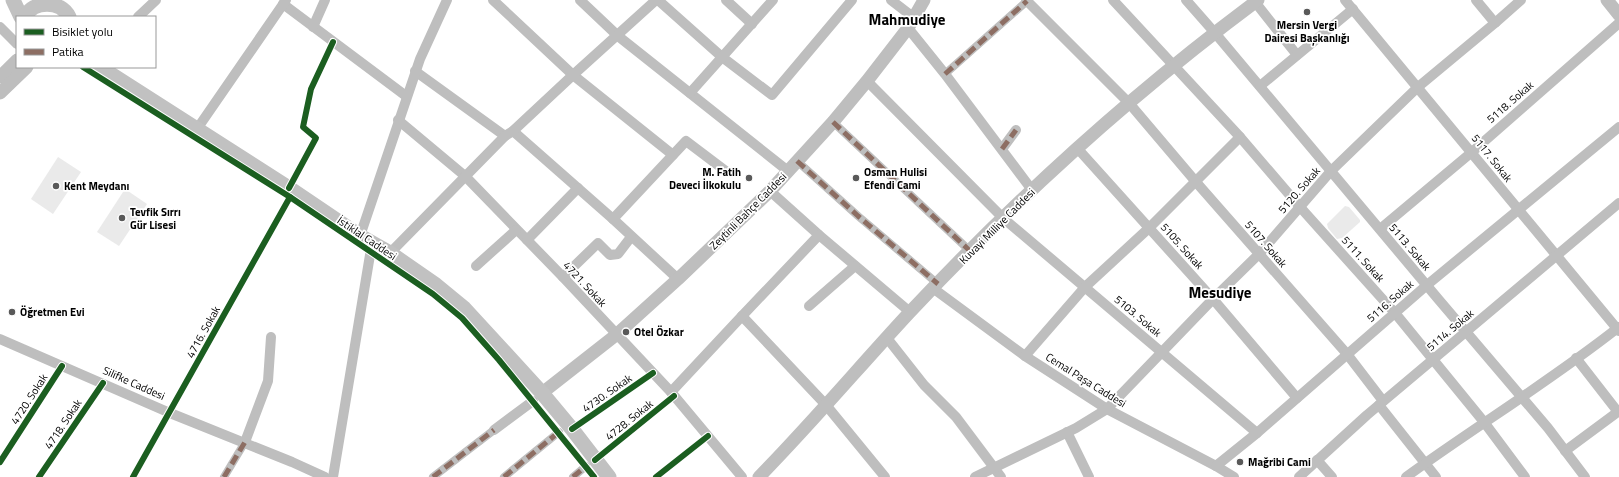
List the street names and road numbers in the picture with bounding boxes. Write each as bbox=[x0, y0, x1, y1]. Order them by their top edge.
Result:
street label: 5118. Sokak bbox=[1483, 77, 1537, 127]
street label: 5117. Sokak bbox=[1468, 131, 1517, 186]
street label: 5120. Sokak bbox=[1274, 163, 1324, 217]
street label: Zeytinli Bahçe Caddesi bbox=[706, 169, 790, 253]
street label: Kuvayi Milliye Caddesi bbox=[956, 185, 1038, 267]
street label: İstiklal Caddesi bbox=[334, 212, 400, 264]
street label: 5107. Sokak bbox=[1241, 217, 1291, 271]
street label: 5105. Sokak bbox=[1157, 219, 1208, 273]
street label: 5113. Sokak bbox=[1385, 220, 1435, 275]
street label: 5111. Sokak bbox=[1338, 232, 1389, 286]
street label: 4721. Sokak bbox=[560, 258, 611, 311]
street label: 5116. Sokak bbox=[1363, 276, 1417, 326]
street label: 5103. Sokak bbox=[1111, 291, 1166, 341]
street label: 4716. Sokak bbox=[182, 302, 224, 361]
street label: 5114. Sokak bbox=[1423, 305, 1478, 355]
street label: Cemal Paşa Caddesi bbox=[1043, 349, 1129, 411]
street label: Silifke Caddesi bbox=[100, 362, 168, 404]
street label: 4720. Sokak bbox=[7, 370, 52, 427]
street label: 4730. Sokak bbox=[579, 370, 636, 416]
street label: 4718. Sokak bbox=[40, 395, 86, 452]
street label: 4728. Sokak bbox=[602, 395, 657, 444]

